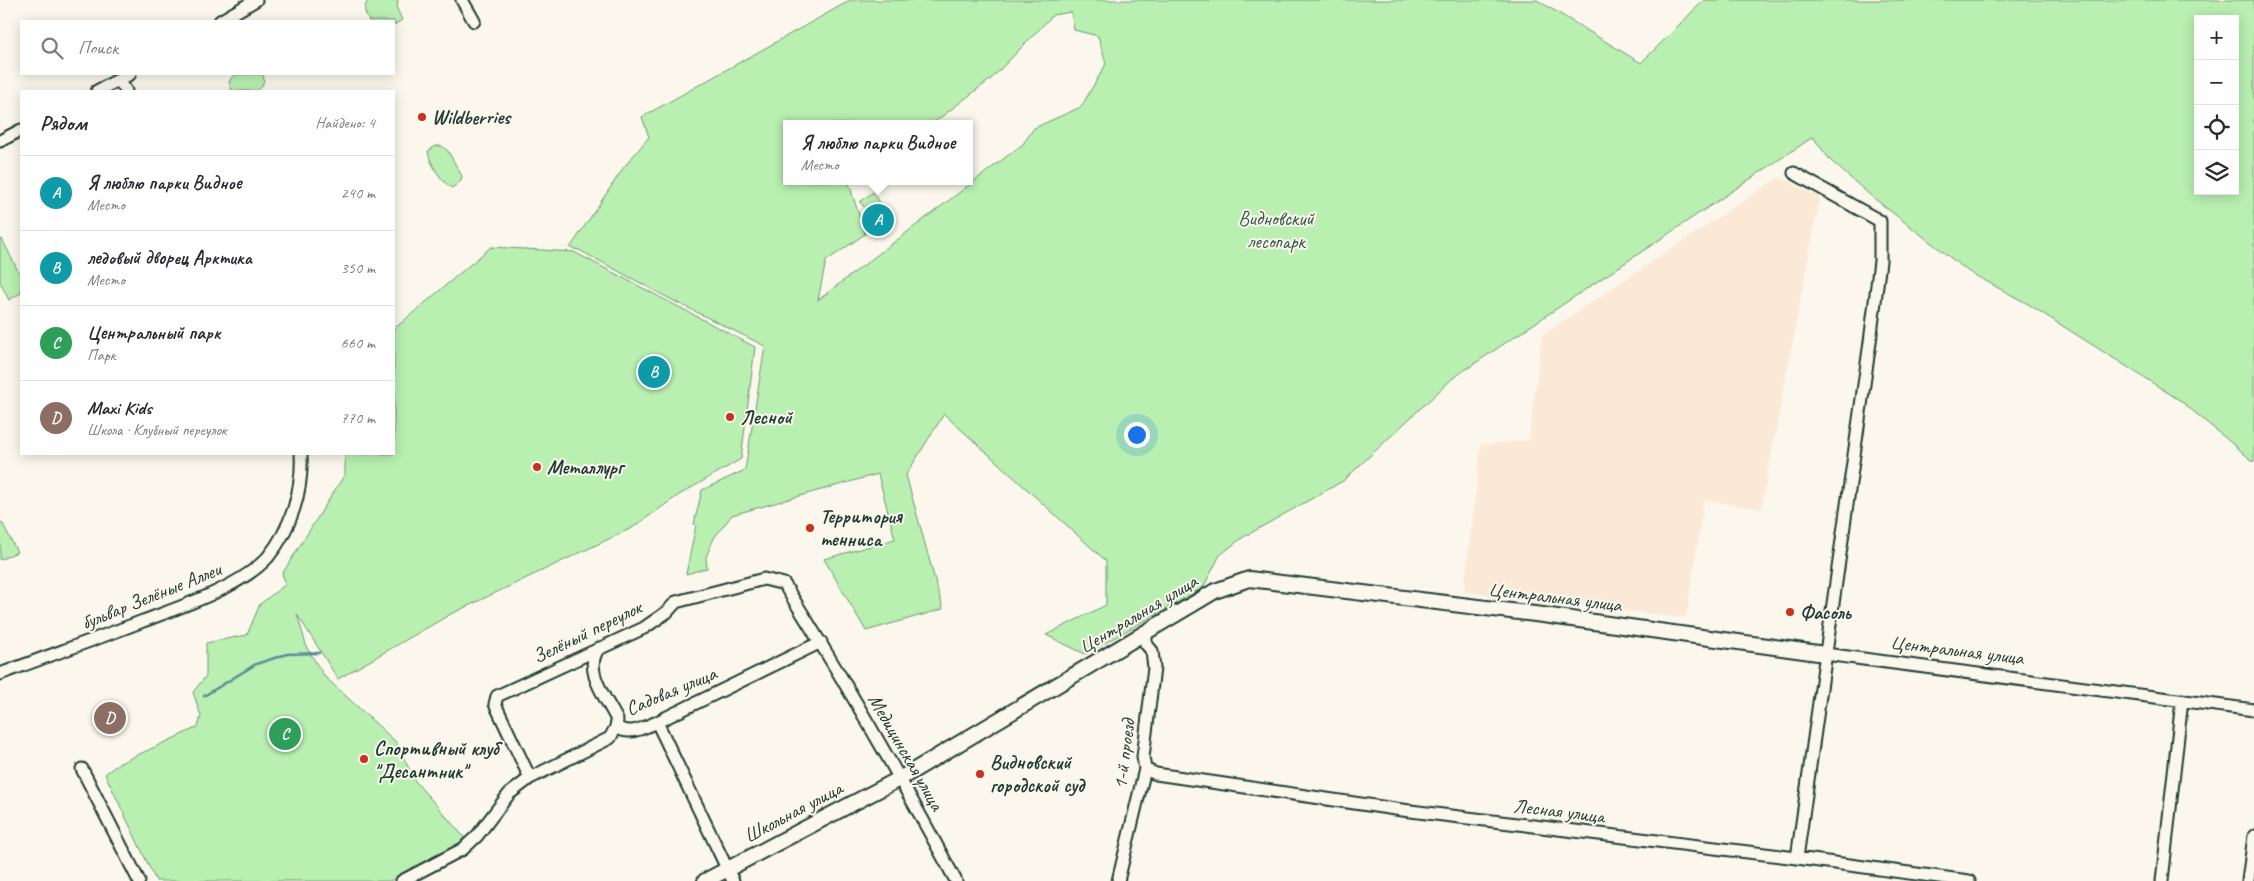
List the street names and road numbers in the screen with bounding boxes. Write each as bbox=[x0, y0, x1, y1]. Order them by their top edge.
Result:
street label: бульвар Зелёные Аллеи bbox=[78, 556, 226, 635]
street label: Центральная улица bbox=[1074, 568, 1203, 659]
street label: Центральная улица bbox=[1487, 576, 1624, 618]
street label: Зелёный переулок bbox=[528, 594, 647, 669]
street label: Центральная улица bbox=[1889, 629, 2026, 671]
street label: Садовая улица bbox=[622, 660, 721, 721]
street label: Медицинская улица bbox=[863, 689, 950, 817]
street label: 1-й проезд bbox=[1107, 716, 1141, 790]
street label: Школьная улица bbox=[739, 775, 848, 848]
street label: Лесная улица bbox=[1512, 793, 1608, 829]

